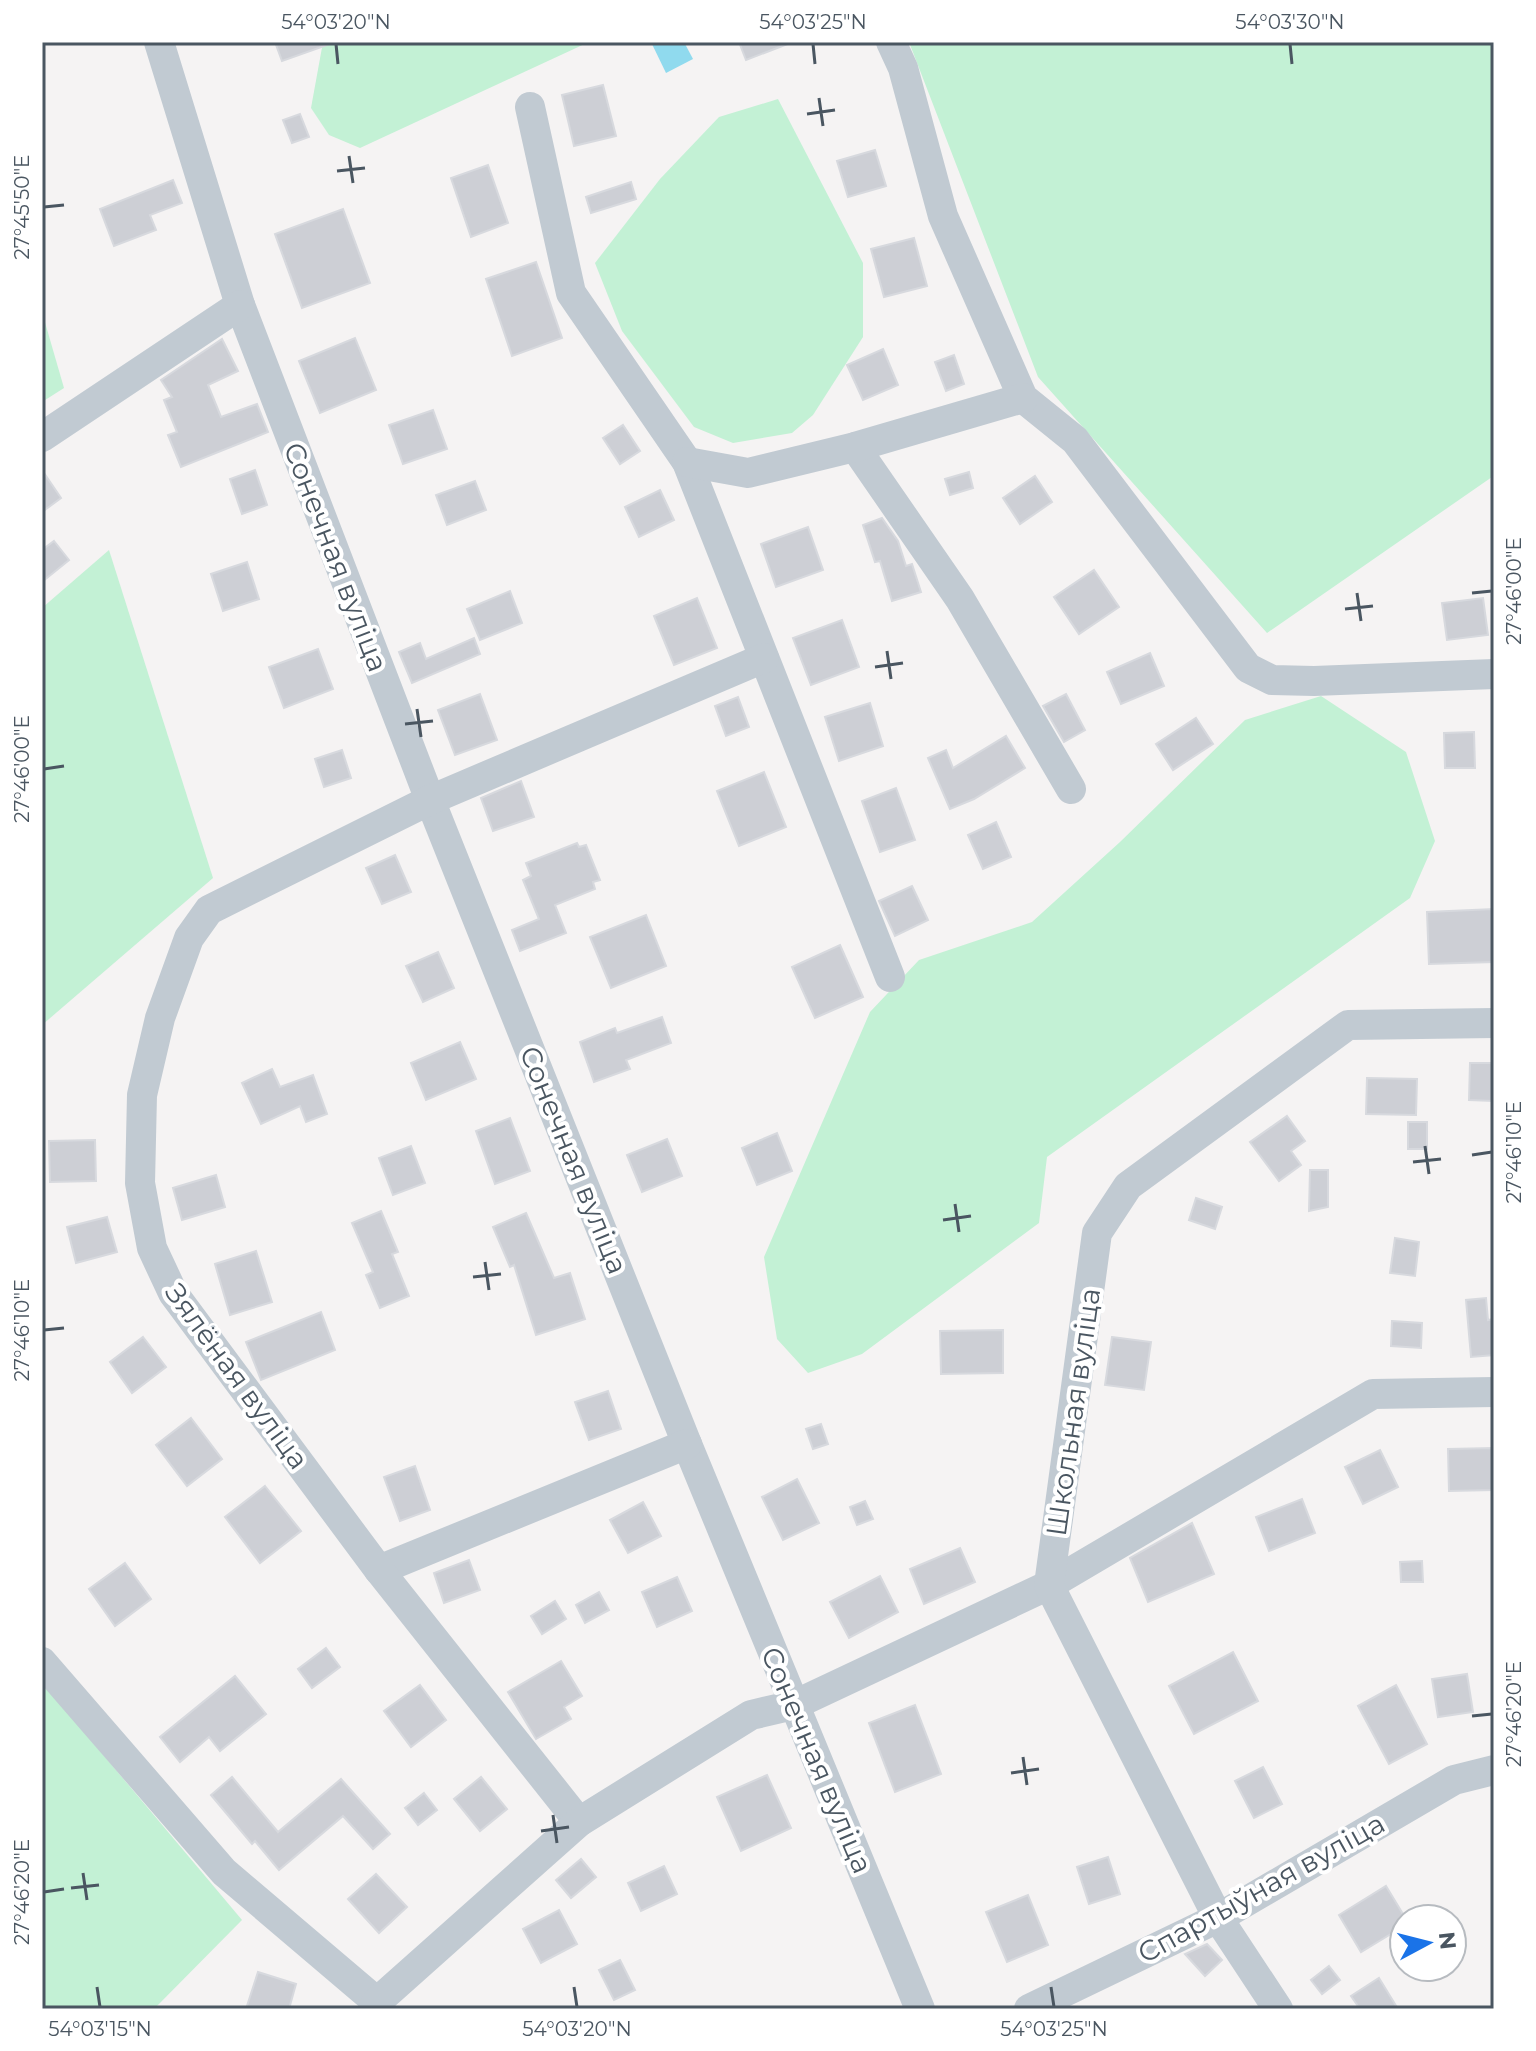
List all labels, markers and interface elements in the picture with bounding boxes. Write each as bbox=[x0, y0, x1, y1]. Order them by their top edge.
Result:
text: 54°03'20"N bbox=[281, 10, 391, 34]
text: 54°03'25"N bbox=[759, 10, 867, 34]
text: 54°03'30"N bbox=[1235, 10, 1345, 34]
text: 27°45'50"E bbox=[10, 154, 34, 260]
street label: Сонечная вуліца bbox=[277, 438, 395, 676]
text: 27°46'00"E bbox=[1502, 537, 1526, 645]
text: 27°46'00"E bbox=[10, 715, 34, 823]
street label: Сонечная вуліца bbox=[513, 1041, 635, 1279]
text: 27°46'10"E bbox=[1502, 1101, 1526, 1203]
street label: Зялёная вуліца bbox=[158, 1276, 316, 1476]
text: 27°46'10"E bbox=[10, 1279, 34, 1381]
street label: Школьная вуліца bbox=[1039, 1286, 1107, 1538]
street label: Сонечная вуліца bbox=[754, 1642, 880, 1878]
text: 27°46'20"E bbox=[1502, 1661, 1526, 1767]
street label: Спартыўная вуліца bbox=[1132, 1806, 1390, 1970]
text: 27°46'20"E bbox=[10, 1839, 34, 1945]
north arrow bbox=[1388, 1903, 1468, 1983]
text: N bbox=[1433, 1930, 1462, 1951]
text: 54°03'15"N bbox=[48, 2017, 152, 2041]
text: 54°03'20"N bbox=[522, 2017, 632, 2041]
text: 54°03'25"N bbox=[1000, 2017, 1108, 2041]

